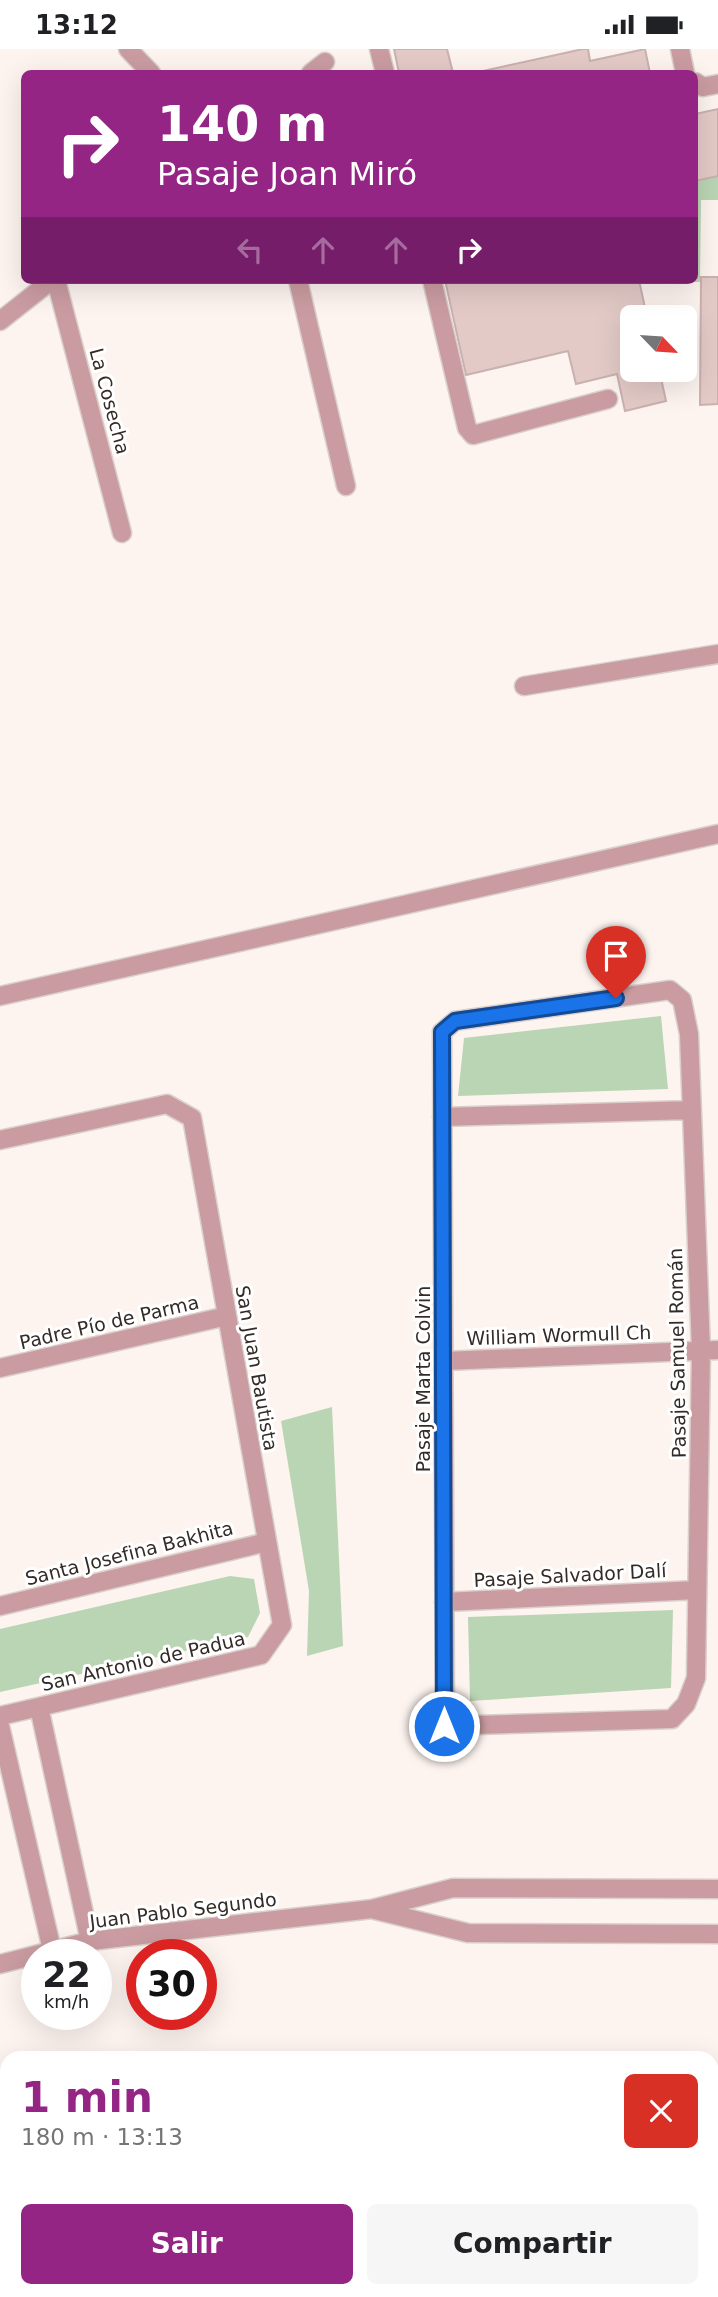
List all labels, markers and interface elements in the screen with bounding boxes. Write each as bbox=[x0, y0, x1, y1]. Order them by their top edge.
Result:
text: 13:12 bbox=[35, 10, 118, 40]
text: 140 m bbox=[157, 96, 327, 153]
icon: right bbox=[42, 98, 133, 189]
text: Pasaje Joan Miró bbox=[157, 155, 417, 193]
icon: left bbox=[231, 231, 269, 269]
icon: ahead bbox=[304, 231, 342, 269]
icon: ahead bbox=[377, 231, 415, 269]
icon: right bbox=[450, 231, 488, 269]
north arrow bbox=[620, 305, 696, 381]
map controls bbox=[620, 305, 697, 382]
street label: La Cosecha bbox=[85, 346, 135, 456]
pin bbox=[586, 926, 646, 998]
icon: arrive bbox=[597, 937, 635, 975]
street label: Pasaje Samuel Román bbox=[664, 1248, 690, 1458]
street label: San Juan Bautista bbox=[232, 1284, 282, 1452]
street label: Pasaje Marta Colvin bbox=[412, 1286, 434, 1472]
street label: Padre Pío de Parma bbox=[17, 1291, 201, 1353]
street label: William Wormull Ch bbox=[466, 1321, 652, 1349]
street label: Santa Josefina Bakhita bbox=[23, 1517, 235, 1589]
street label: Pasaje Salvador Dalí bbox=[473, 1559, 668, 1591]
street label: San Antonio de Padua bbox=[39, 1627, 247, 1695]
position arrow bbox=[407, 1689, 481, 1763]
street label: Juan Pablo Segundo bbox=[87, 1888, 278, 1933]
speed limit sign: 30 bbox=[126, 1939, 217, 2030]
text: 22 bbox=[42, 1955, 91, 1995]
text: km/h bbox=[44, 1991, 89, 2012]
text: 1 min bbox=[21, 2073, 153, 2122]
button: close bbox=[624, 2074, 698, 2148]
text: 180 m · 13:13 bbox=[21, 2124, 183, 2150]
button: Salir bbox=[21, 2204, 353, 2284]
button: Compartir bbox=[367, 2204, 698, 2284]

